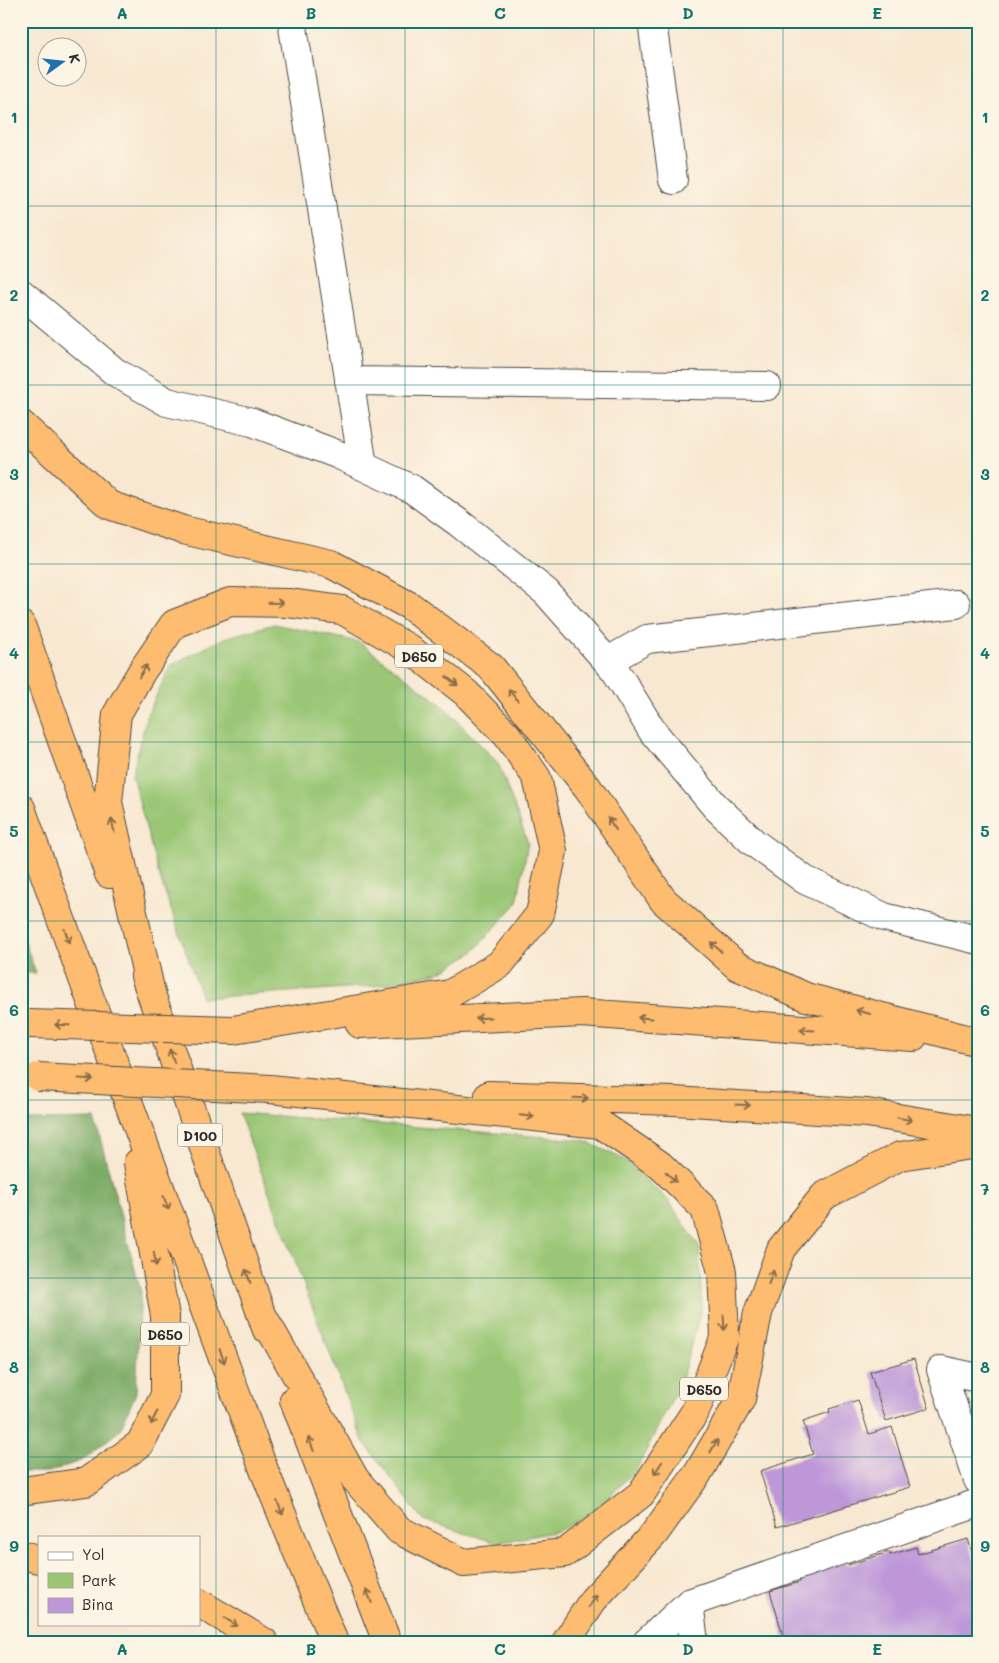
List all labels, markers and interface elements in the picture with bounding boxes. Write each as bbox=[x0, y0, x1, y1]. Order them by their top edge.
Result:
text: A bbox=[116, 2, 128, 23]
text: B bbox=[306, 2, 316, 23]
text: C bbox=[494, 2, 506, 23]
text: D bbox=[682, 2, 694, 23]
text: E bbox=[872, 2, 882, 23]
north arrow bbox=[38, 38, 88, 88]
text: K bbox=[65, 52, 85, 65]
text: 1 bbox=[10, 106, 18, 127]
text: 1 bbox=[981, 106, 989, 127]
text: 2 bbox=[10, 284, 19, 305]
text: 2 bbox=[981, 284, 990, 305]
text: 3 bbox=[9, 463, 19, 484]
text: 3 bbox=[980, 463, 990, 484]
one-way arrow bbox=[268, 598, 284, 608]
text: 4 bbox=[9, 642, 19, 663]
text: 4 bbox=[980, 642, 990, 663]
road number: D650 bbox=[395, 644, 443, 668]
one-way arrow bbox=[138, 665, 148, 679]
one-way arrow bbox=[445, 676, 458, 687]
one-way arrow bbox=[508, 689, 519, 702]
one-way arrow bbox=[607, 817, 617, 831]
one-way arrow bbox=[108, 818, 117, 834]
text: 5 bbox=[9, 820, 19, 841]
text: 5 bbox=[980, 820, 990, 841]
one-way arrow bbox=[63, 928, 72, 943]
one-way arrow bbox=[710, 942, 723, 953]
text: 6 bbox=[9, 999, 19, 1020]
text: 6 bbox=[980, 999, 990, 1020]
one-way arrow bbox=[855, 1006, 871, 1016]
one-way arrow bbox=[637, 1013, 653, 1023]
one-way arrow bbox=[475, 1014, 491, 1023]
one-way arrow bbox=[55, 1020, 71, 1030]
one-way arrow bbox=[799, 1025, 815, 1034]
one-way arrow bbox=[167, 1048, 177, 1064]
one-way arrow bbox=[78, 1075, 94, 1084]
one-way arrow bbox=[573, 1094, 589, 1103]
one-way arrow bbox=[735, 1101, 751, 1110]
one-way arrow bbox=[519, 1111, 535, 1121]
one-way arrow bbox=[897, 1114, 913, 1124]
road number: D100 bbox=[178, 1124, 222, 1146]
one-way arrow bbox=[665, 1171, 678, 1183]
text: 7 bbox=[10, 1178, 19, 1199]
text: 7 bbox=[981, 1178, 990, 1199]
one-way arrow bbox=[162, 1195, 171, 1210]
one-way arrow bbox=[151, 1251, 161, 1267]
one-way arrow bbox=[243, 1269, 252, 1284]
one-way arrow bbox=[767, 1270, 776, 1285]
one-way arrow bbox=[720, 1314, 729, 1330]
road number: D650 bbox=[141, 1322, 189, 1346]
one-way arrow bbox=[218, 1347, 227, 1363]
text: 8 bbox=[9, 1356, 19, 1377]
text: 8 bbox=[980, 1356, 990, 1377]
road number: D650 bbox=[680, 1378, 728, 1400]
one-way arrow bbox=[149, 1410, 158, 1425]
one-way arrow bbox=[306, 1437, 315, 1453]
one-way arrow bbox=[709, 1438, 719, 1453]
one-way arrow bbox=[653, 1461, 663, 1475]
one-way arrow bbox=[275, 1500, 285, 1515]
text: 9 bbox=[9, 1535, 19, 1556]
text: 9 bbox=[980, 1535, 990, 1556]
legend bbox=[38, 1536, 200, 1626]
text: Yol bbox=[82, 1544, 105, 1564]
text: Park bbox=[82, 1570, 116, 1590]
one-way arrow bbox=[364, 1589, 373, 1604]
text: Bina bbox=[82, 1594, 114, 1614]
one-way arrow bbox=[588, 1595, 599, 1608]
one-way arrow bbox=[224, 1617, 238, 1627]
text: A bbox=[116, 1638, 128, 1659]
text: B bbox=[306, 1638, 316, 1659]
text: C bbox=[494, 1638, 506, 1659]
text: D bbox=[682, 1638, 694, 1659]
text: E bbox=[872, 1638, 882, 1659]

